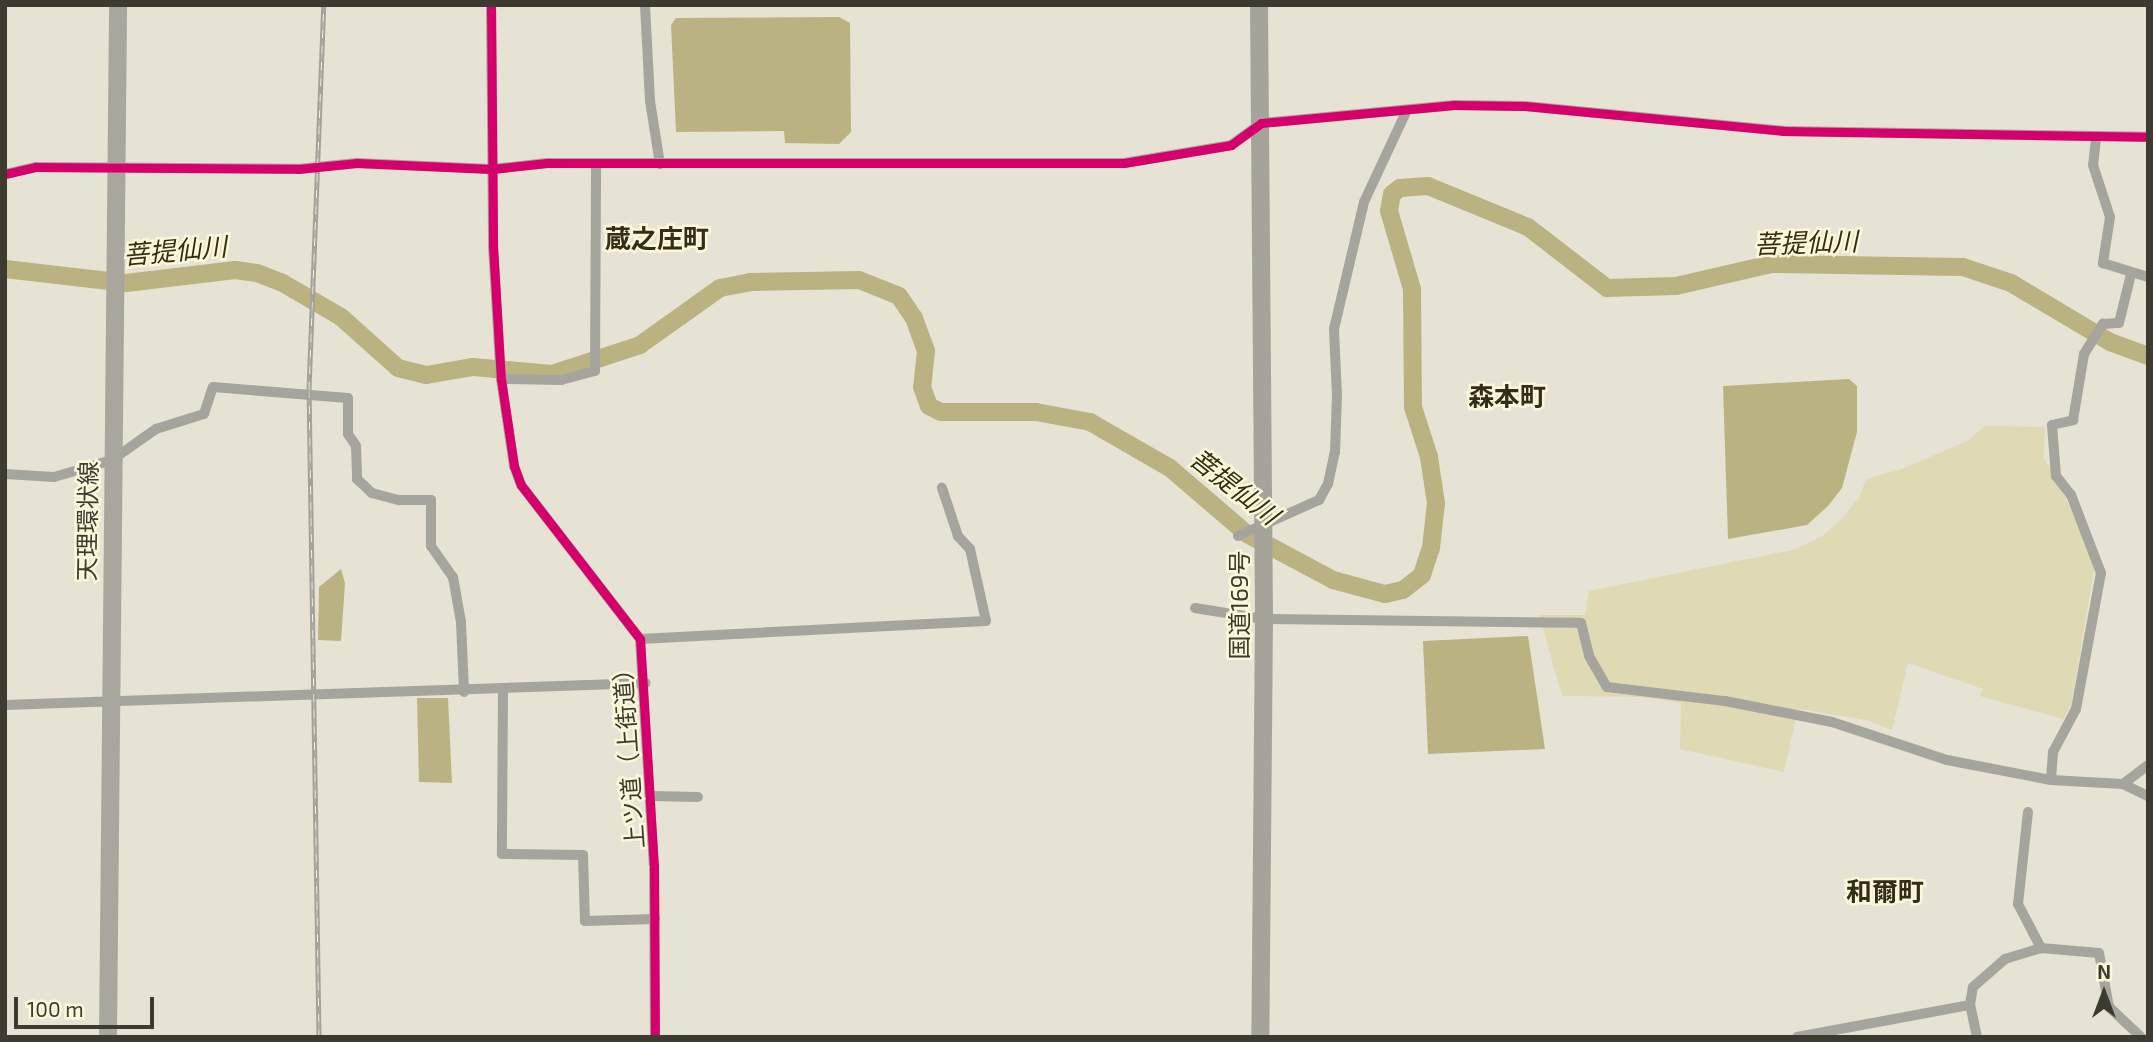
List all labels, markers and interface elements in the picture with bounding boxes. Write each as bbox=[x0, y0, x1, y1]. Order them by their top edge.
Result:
district label: 蔵之庄町 bbox=[605, 222, 709, 254]
water label: 菩提仙川 bbox=[1753, 225, 1859, 259]
water label: 菩提仙川 bbox=[122, 230, 228, 270]
district label: 森本町 bbox=[1468, 380, 1546, 412]
water label: 菩提仙川 bbox=[1184, 442, 1286, 530]
street label: 天理環状線 bbox=[72, 461, 102, 581]
street label: 国道169号 bbox=[1225, 550, 1253, 660]
street label: 上ツ道（上街道） bbox=[607, 656, 649, 850]
district label: 和爾町 bbox=[1846, 875, 1924, 907]
north arrow bbox=[2069, 958, 2139, 1028]
text: N bbox=[2097, 960, 2111, 983]
scale bar bbox=[18, 982, 158, 1026]
text: 100 m bbox=[27, 996, 84, 1021]

